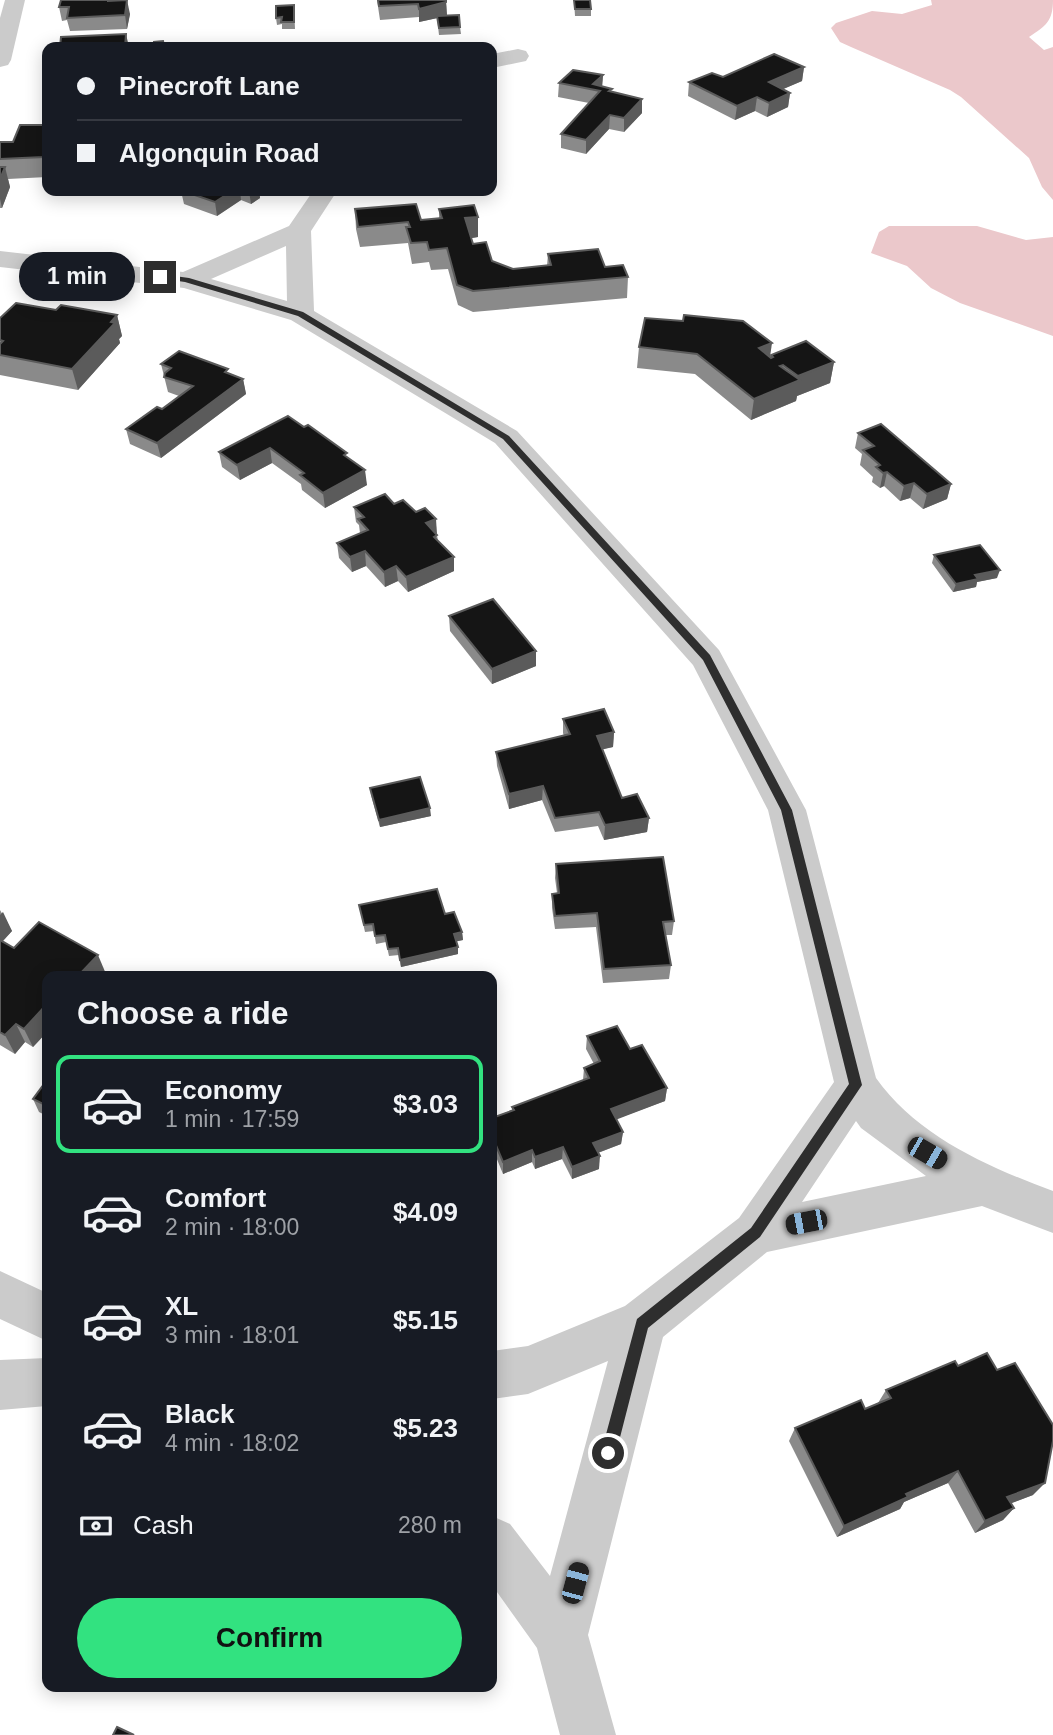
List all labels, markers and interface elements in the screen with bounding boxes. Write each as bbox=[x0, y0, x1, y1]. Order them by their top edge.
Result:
text: Pinecroft Lane bbox=[119, 71, 300, 101]
text: Algonquin Road bbox=[119, 138, 320, 168]
callout: 1 min bbox=[20, 252, 136, 302]
route end bbox=[144, 261, 176, 293]
text: 1 min bbox=[47, 263, 107, 289]
text: Choose a ride bbox=[77, 995, 289, 1031]
icon: car bbox=[81, 1073, 144, 1136]
text: Economy bbox=[165, 1075, 282, 1105]
text: $3.03 bbox=[393, 1089, 458, 1119]
text: 1 min · 17:59 bbox=[165, 1106, 299, 1132]
car bbox=[904, 1133, 951, 1173]
icon: car bbox=[81, 1181, 144, 1244]
text: Comfort bbox=[165, 1183, 266, 1213]
text: $4.09 bbox=[393, 1197, 458, 1227]
car bbox=[784, 1208, 829, 1236]
text: 2 min · 18:00 bbox=[165, 1214, 299, 1240]
icon: car bbox=[81, 1289, 144, 1352]
text: XL bbox=[165, 1291, 198, 1321]
text: $5.15 bbox=[393, 1305, 458, 1335]
text: 3 min · 18:01 bbox=[165, 1322, 299, 1348]
icon: car bbox=[81, 1397, 144, 1460]
text: Black bbox=[165, 1399, 234, 1429]
text: $5.23 bbox=[393, 1413, 458, 1443]
text: 4 min · 18:02 bbox=[165, 1430, 299, 1456]
route start bbox=[592, 1437, 624, 1469]
icon: cash bbox=[77, 1507, 115, 1545]
text: Cash bbox=[133, 1510, 194, 1540]
text: 280 m bbox=[398, 1512, 462, 1538]
car bbox=[560, 1560, 591, 1606]
button: Confirm bbox=[77, 1598, 462, 1678]

